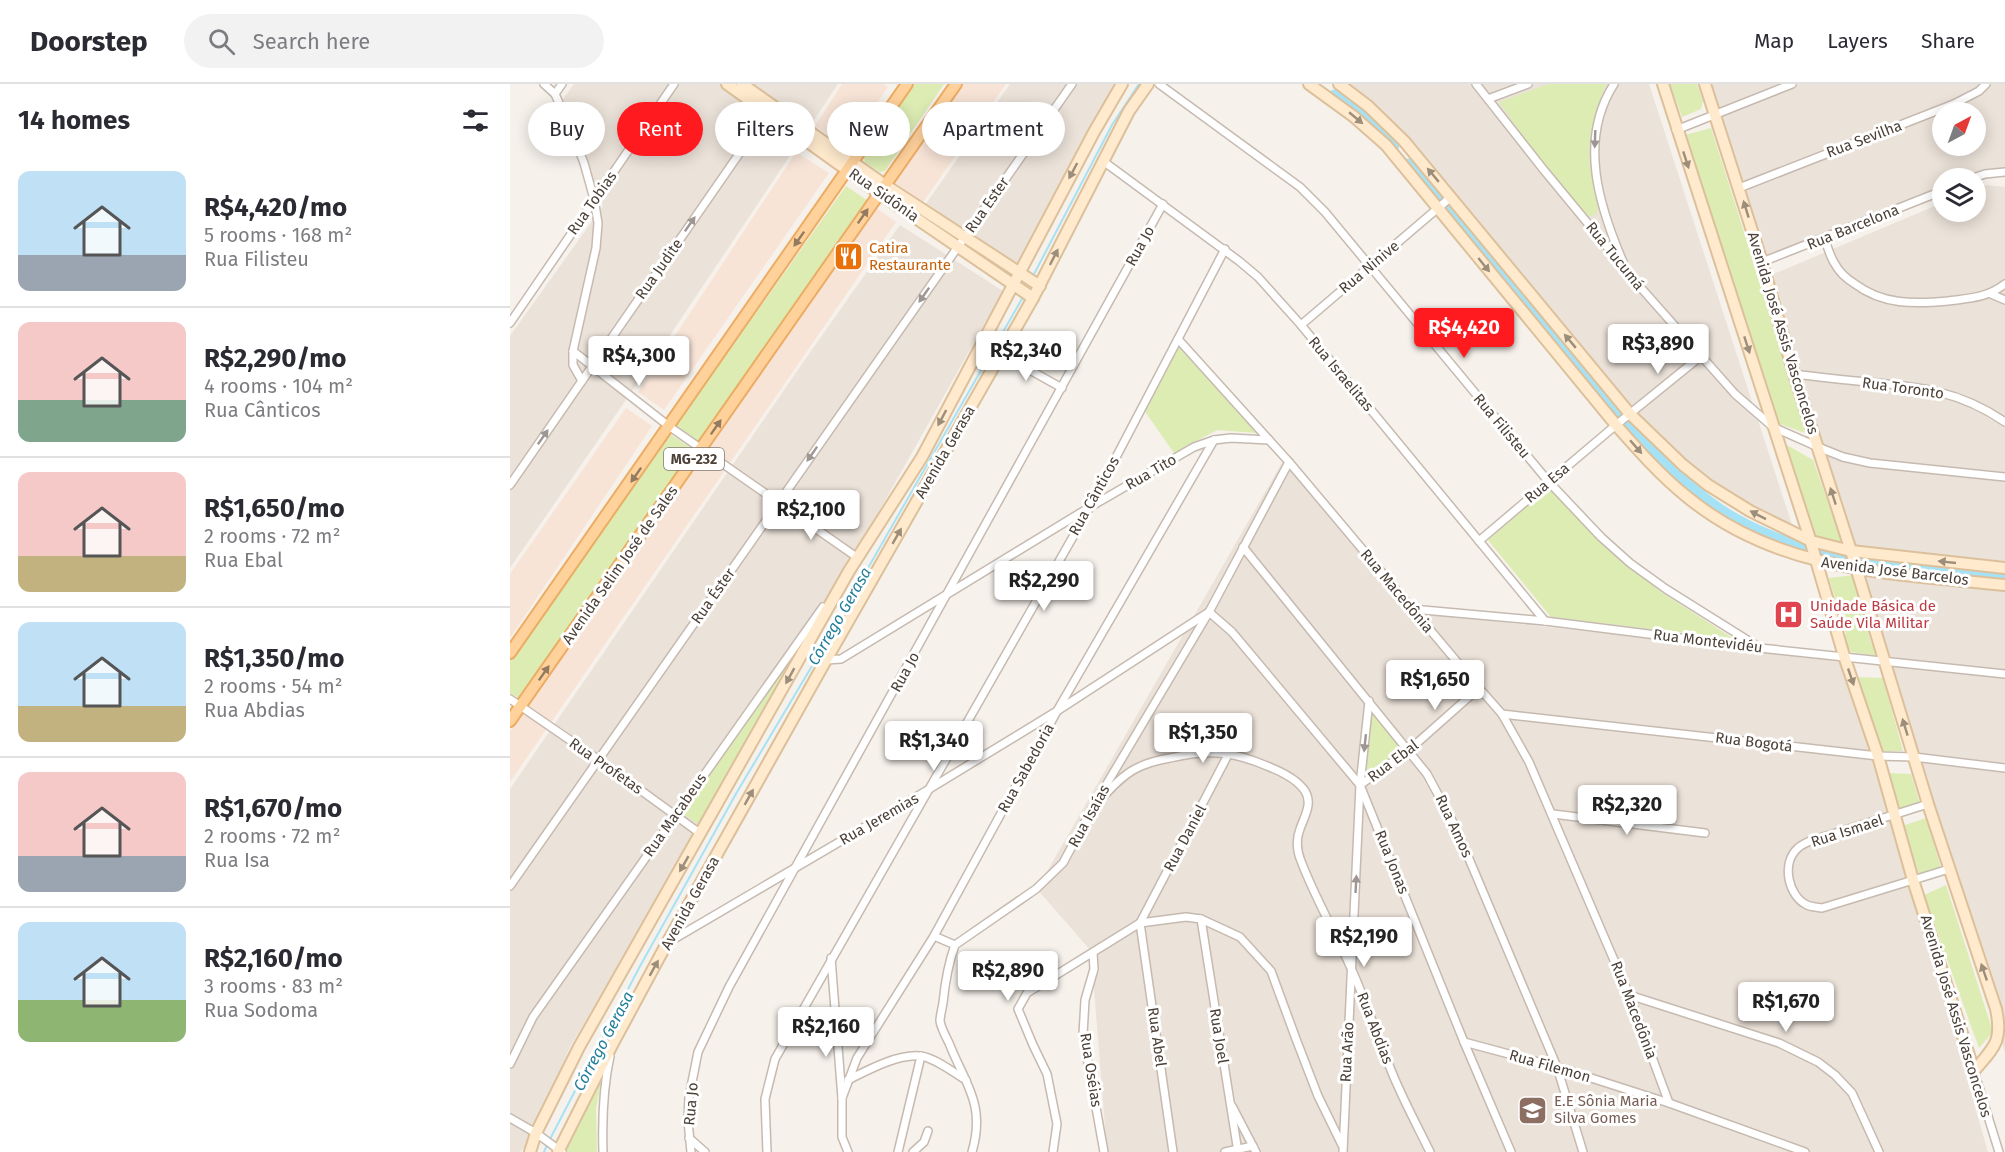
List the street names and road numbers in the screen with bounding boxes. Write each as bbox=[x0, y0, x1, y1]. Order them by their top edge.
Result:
street label: Rua Sevilha bbox=[1824, 116, 1904, 162]
street label: Rua Sidônia bbox=[846, 164, 922, 226]
street label: Rua Tobias bbox=[563, 168, 621, 238]
street label: Rua Ester bbox=[961, 173, 1013, 236]
street label: Rua Barcelona bbox=[1804, 200, 1902, 254]
street label: Rua Tucumá bbox=[1582, 218, 1648, 294]
street label: Rua Jo bbox=[1122, 223, 1158, 269]
street label: Avenida José Assis Vasconcelos bbox=[1744, 230, 1822, 436]
street label: Rua Judite bbox=[632, 235, 686, 303]
street label: Rua Ninive bbox=[1335, 237, 1403, 297]
street label: Rua Israelitas bbox=[1305, 333, 1377, 415]
street label: Rua Toronto bbox=[1861, 373, 1945, 403]
street label: Rua Filisteu bbox=[1470, 390, 1534, 462]
street label: Avenida Gerasa bbox=[911, 402, 979, 502]
road number: MG-232 bbox=[664, 448, 724, 470]
street label: Rua Tito bbox=[1122, 450, 1180, 494]
street label: Rua Cânticos bbox=[1065, 453, 1123, 539]
street label: Rua Esa bbox=[1521, 459, 1573, 507]
street label: Avenida Selim José de Sales bbox=[558, 482, 682, 648]
street label: Rua Macedônia bbox=[1357, 545, 1437, 637]
street label: Avenida José Barcelos bbox=[1820, 553, 1970, 589]
street label: Rua Éster bbox=[687, 564, 739, 627]
street label: Rua Montevidéu bbox=[1652, 625, 1764, 657]
street label: Rua Jo bbox=[887, 649, 923, 695]
street label: Rua Sabedoria bbox=[994, 720, 1058, 816]
street label: Rua Bogotá bbox=[1714, 728, 1794, 756]
street label: Rua Profetas bbox=[566, 734, 646, 798]
street label: Rua Ebal bbox=[1364, 736, 1423, 786]
street label: Rua Macabeus bbox=[640, 770, 710, 860]
street label: Rua Isaías bbox=[1064, 782, 1114, 850]
street label: Rua Jeremias bbox=[836, 789, 922, 849]
street label: Rua Amos bbox=[1432, 792, 1476, 860]
street label: Rua Daniel bbox=[1160, 801, 1210, 875]
street label: Rua Ismael bbox=[1809, 811, 1886, 851]
street label: Rua Jonas bbox=[1371, 828, 1413, 896]
street label: Avenida Gerasa bbox=[657, 853, 723, 953]
street label: Avenida José Assis Vasconcelos bbox=[1917, 913, 1995, 1119]
street label: Rua Macedônia bbox=[1607, 958, 1661, 1062]
street label: Rua Abdias bbox=[1353, 989, 1397, 1067]
street label: Rua Abel bbox=[1144, 1006, 1170, 1069]
street label: Rua Joel bbox=[1206, 1007, 1232, 1066]
street label: Rua Arão bbox=[1336, 1021, 1358, 1083]
street label: Rua Oséias bbox=[1076, 1032, 1106, 1108]
street label: Rua Filemon bbox=[1507, 1046, 1593, 1086]
street label: Rua Jo bbox=[680, 1082, 702, 1126]

